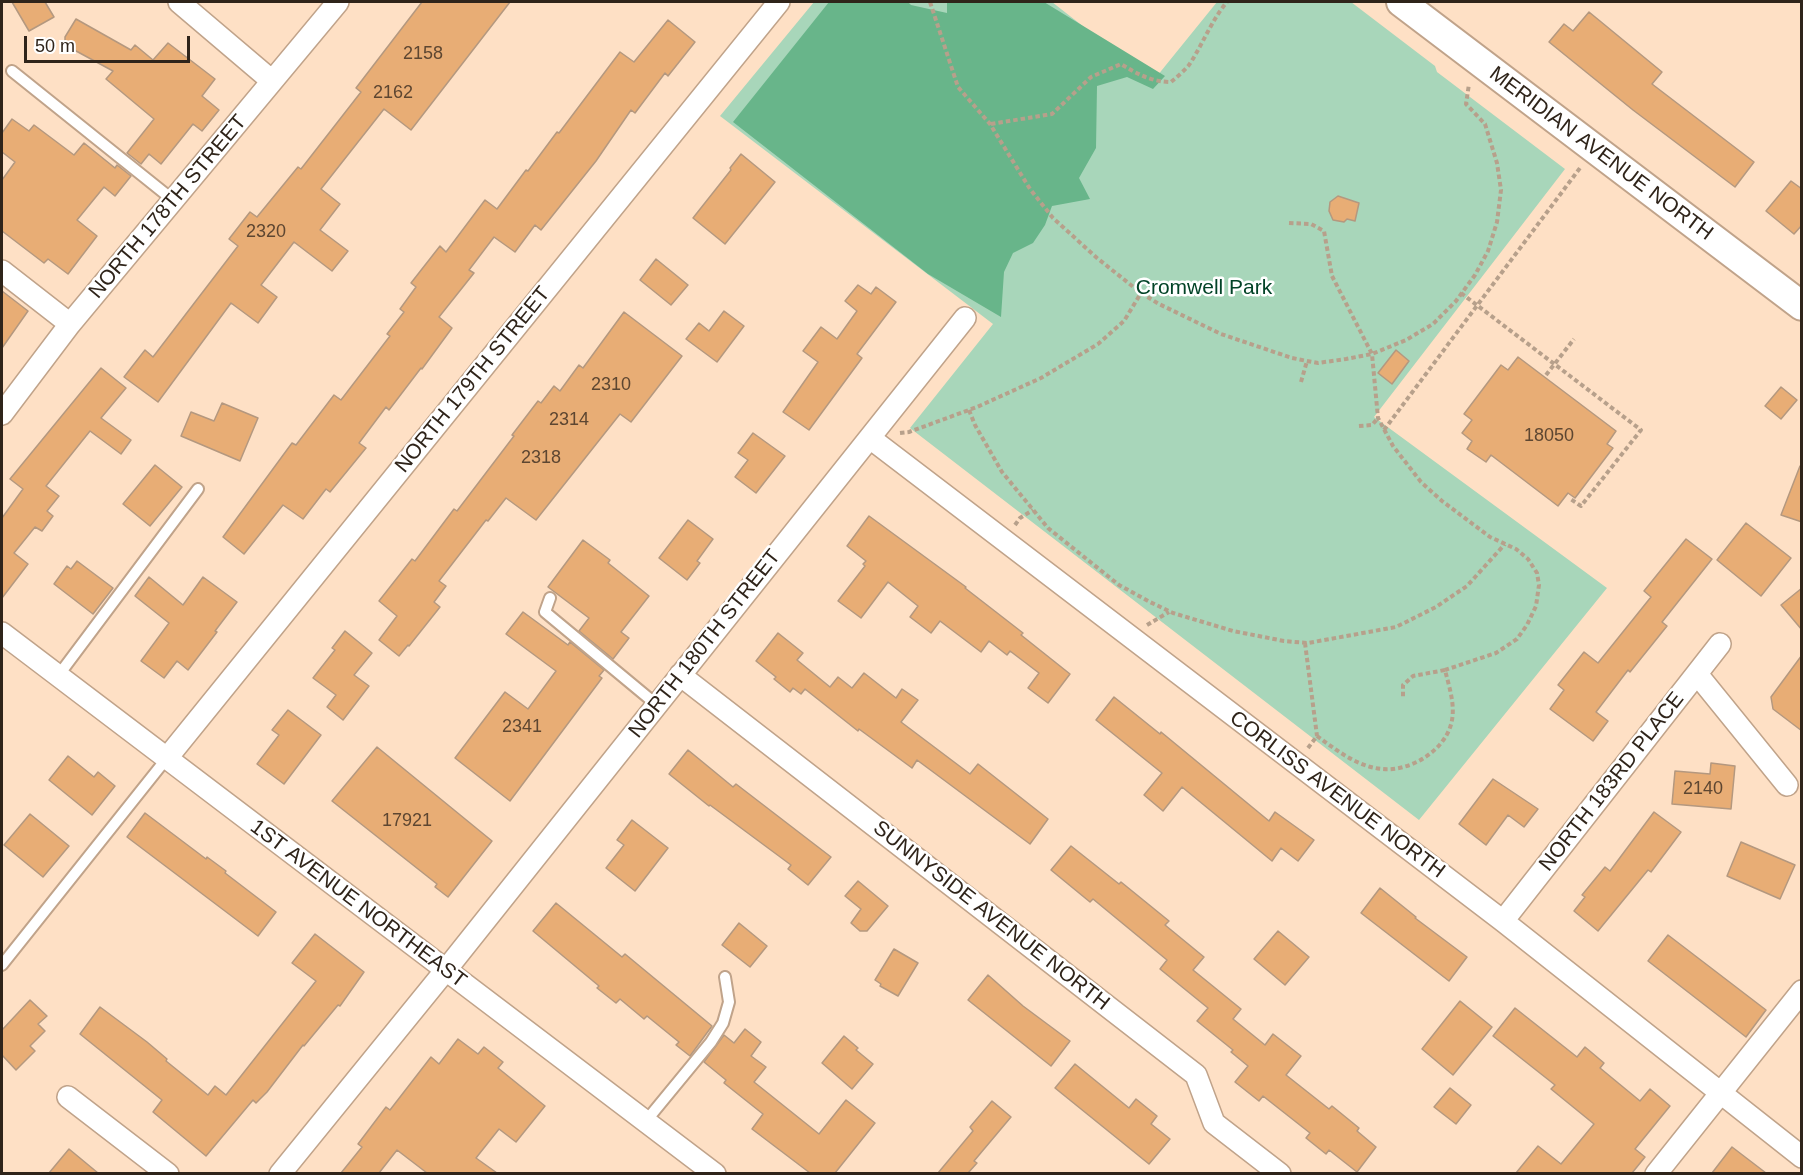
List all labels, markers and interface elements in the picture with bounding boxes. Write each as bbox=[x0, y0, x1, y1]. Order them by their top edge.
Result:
scale bar bbox=[27, 24, 194, 62]
text: 50 m bbox=[35, 36, 75, 56]
house number: 2158 bbox=[403, 43, 443, 65]
street label: MERIDIAN AVENUE NORTH bbox=[1484, 62, 1718, 246]
house number: 2162 bbox=[373, 82, 413, 104]
street label: NORTH 178TH STREET bbox=[84, 110, 252, 304]
house number: 2320 bbox=[246, 221, 286, 243]
park label: Cromwell Park bbox=[1136, 275, 1272, 301]
street label: NORTH 179TH STREET bbox=[390, 282, 556, 478]
house number: 2310 bbox=[591, 374, 631, 396]
house number: 2314 bbox=[549, 409, 589, 431]
house number: 18050 bbox=[1524, 425, 1574, 447]
house number: 2318 bbox=[521, 447, 561, 469]
street label: NORTH 180TH STREET bbox=[624, 545, 786, 743]
street label: NORTH 183RD PLACE bbox=[1534, 687, 1690, 877]
street label: CORLISS AVENUE NORTH bbox=[1224, 706, 1450, 884]
house number: 2341 bbox=[502, 716, 542, 738]
house number: 2140 bbox=[1683, 778, 1723, 800]
house number: 17921 bbox=[382, 810, 432, 832]
street label: 1ST AVENUE NORTHEAST bbox=[245, 814, 471, 994]
street label: SUNNYSIDE AVENUE NORTH bbox=[868, 816, 1114, 1016]

